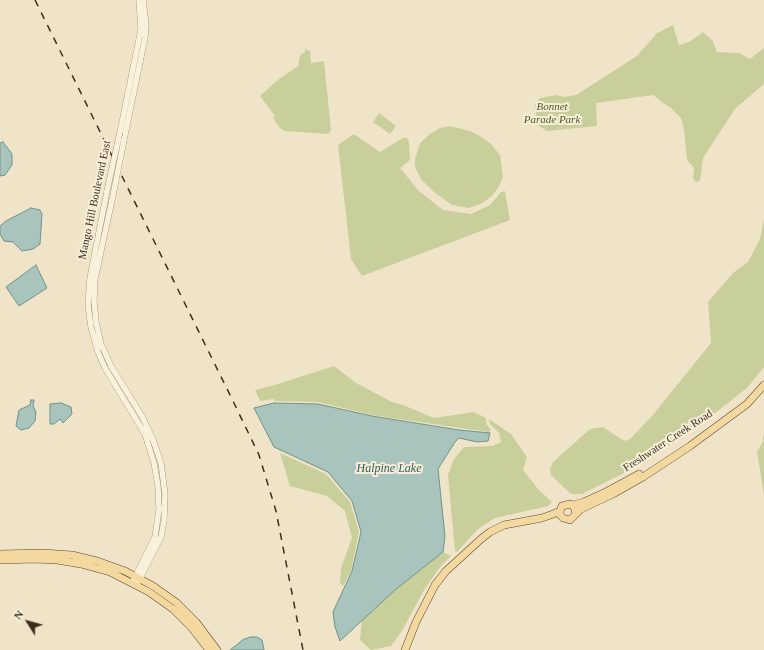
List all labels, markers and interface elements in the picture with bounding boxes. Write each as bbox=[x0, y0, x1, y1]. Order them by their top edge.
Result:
park label: Bonnet Parade Park bbox=[524, 100, 580, 126]
street label: Mango Hill Boulevard East bbox=[76, 139, 114, 261]
street label: Freshwater Creek Road bbox=[621, 407, 715, 475]
water label: Halpine Lake bbox=[357, 462, 421, 476]
north arrow bbox=[8, 602, 48, 642]
text: N bbox=[11, 608, 26, 622]

